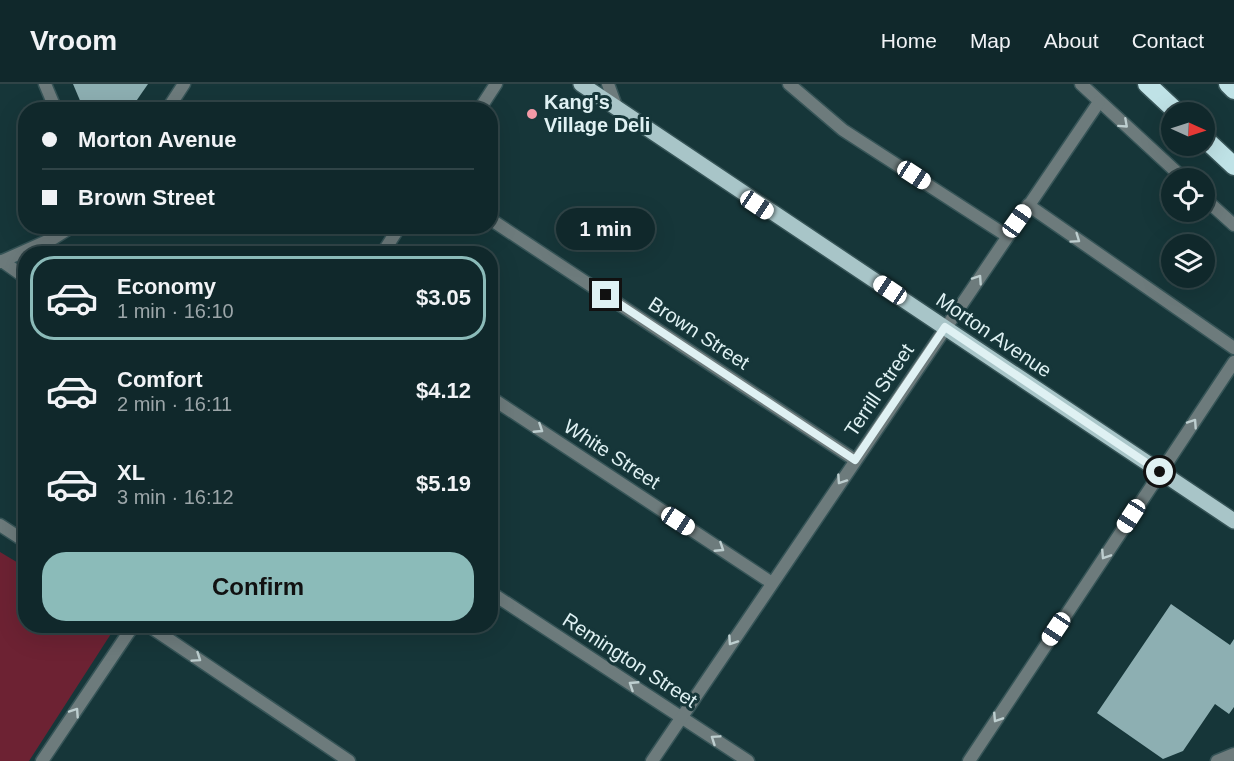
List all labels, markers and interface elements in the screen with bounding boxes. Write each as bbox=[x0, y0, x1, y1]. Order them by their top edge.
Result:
text: Vroom bbox=[30, 25, 117, 56]
text: Home bbox=[881, 29, 937, 52]
text: Map bbox=[970, 29, 1011, 52]
text: About bbox=[1044, 29, 1099, 52]
text: Contact bbox=[1132, 29, 1204, 52]
place label: Kang's Village Deli bbox=[544, 91, 650, 136]
north arrow bbox=[1161, 102, 1215, 156]
map controls bbox=[1161, 102, 1215, 288]
marker: Kang's Village Deli bbox=[525, 107, 539, 121]
one-way arrow bbox=[1117, 117, 1128, 128]
text: Morton Avenue bbox=[78, 127, 236, 152]
car bbox=[894, 158, 934, 192]
button: locate bbox=[1161, 168, 1215, 222]
text: Brown Street bbox=[78, 185, 215, 210]
car bbox=[737, 187, 777, 223]
car bbox=[999, 201, 1035, 241]
callout: 1 min bbox=[556, 208, 656, 250]
text: 1 min bbox=[579, 218, 632, 240]
one-way arrow bbox=[1069, 232, 1080, 243]
button: layers bbox=[1161, 234, 1215, 288]
icon: car bbox=[45, 271, 99, 325]
car bbox=[870, 272, 910, 308]
text: Economy bbox=[117, 274, 216, 299]
one-way arrow bbox=[970, 274, 981, 285]
route end bbox=[592, 281, 619, 308]
text: $3.05 bbox=[416, 285, 471, 310]
street label: Morton Avenue bbox=[932, 288, 1056, 382]
street label: Brown Street bbox=[645, 292, 754, 374]
text: 1 min · 16:10 bbox=[117, 300, 234, 322]
street label: Terrill Street bbox=[840, 339, 918, 440]
icon: car bbox=[45, 364, 99, 418]
text: Comfort bbox=[117, 367, 203, 392]
text: $4.12 bbox=[416, 378, 471, 403]
text: 2 min · 16:11 bbox=[117, 393, 232, 415]
street label: White Street bbox=[560, 415, 665, 493]
one-way arrow bbox=[1186, 419, 1197, 430]
one-way arrow bbox=[533, 422, 544, 433]
icon: car bbox=[45, 457, 99, 511]
route start bbox=[1146, 458, 1173, 485]
text: XL bbox=[117, 460, 145, 485]
text: $5.19 bbox=[416, 471, 471, 496]
one-way arrow bbox=[837, 474, 849, 484]
text: 3 min · 16:12 bbox=[117, 486, 234, 508]
car bbox=[1114, 496, 1148, 536]
car bbox=[658, 504, 698, 538]
one-way arrow bbox=[713, 541, 724, 552]
one-way arrow bbox=[1101, 549, 1112, 560]
button: Confirm bbox=[42, 552, 474, 621]
street label: Remington Street bbox=[559, 608, 702, 712]
car bbox=[1038, 609, 1074, 649]
one-way arrow bbox=[728, 635, 739, 646]
one-way arrow bbox=[190, 651, 201, 662]
one-way arrow bbox=[628, 681, 639, 692]
one-way arrow bbox=[68, 708, 79, 719]
one-way arrow bbox=[993, 711, 1004, 722]
one-way arrow bbox=[711, 735, 722, 746]

